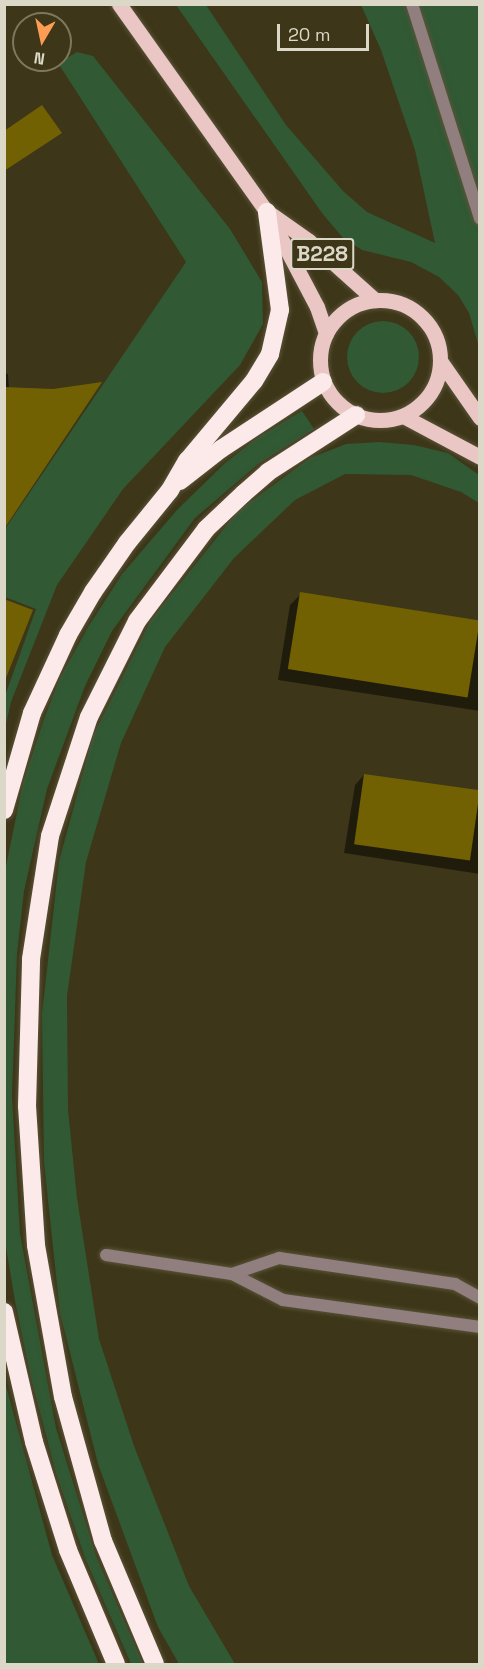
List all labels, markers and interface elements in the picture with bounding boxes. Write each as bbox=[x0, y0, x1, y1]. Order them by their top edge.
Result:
north arrow bbox=[12, 12, 72, 72]
scale bar bbox=[280, 12, 372, 50]
text: 20 m bbox=[288, 23, 331, 46]
text: N bbox=[32, 47, 46, 70]
road number: B228 bbox=[289, 236, 355, 272]

